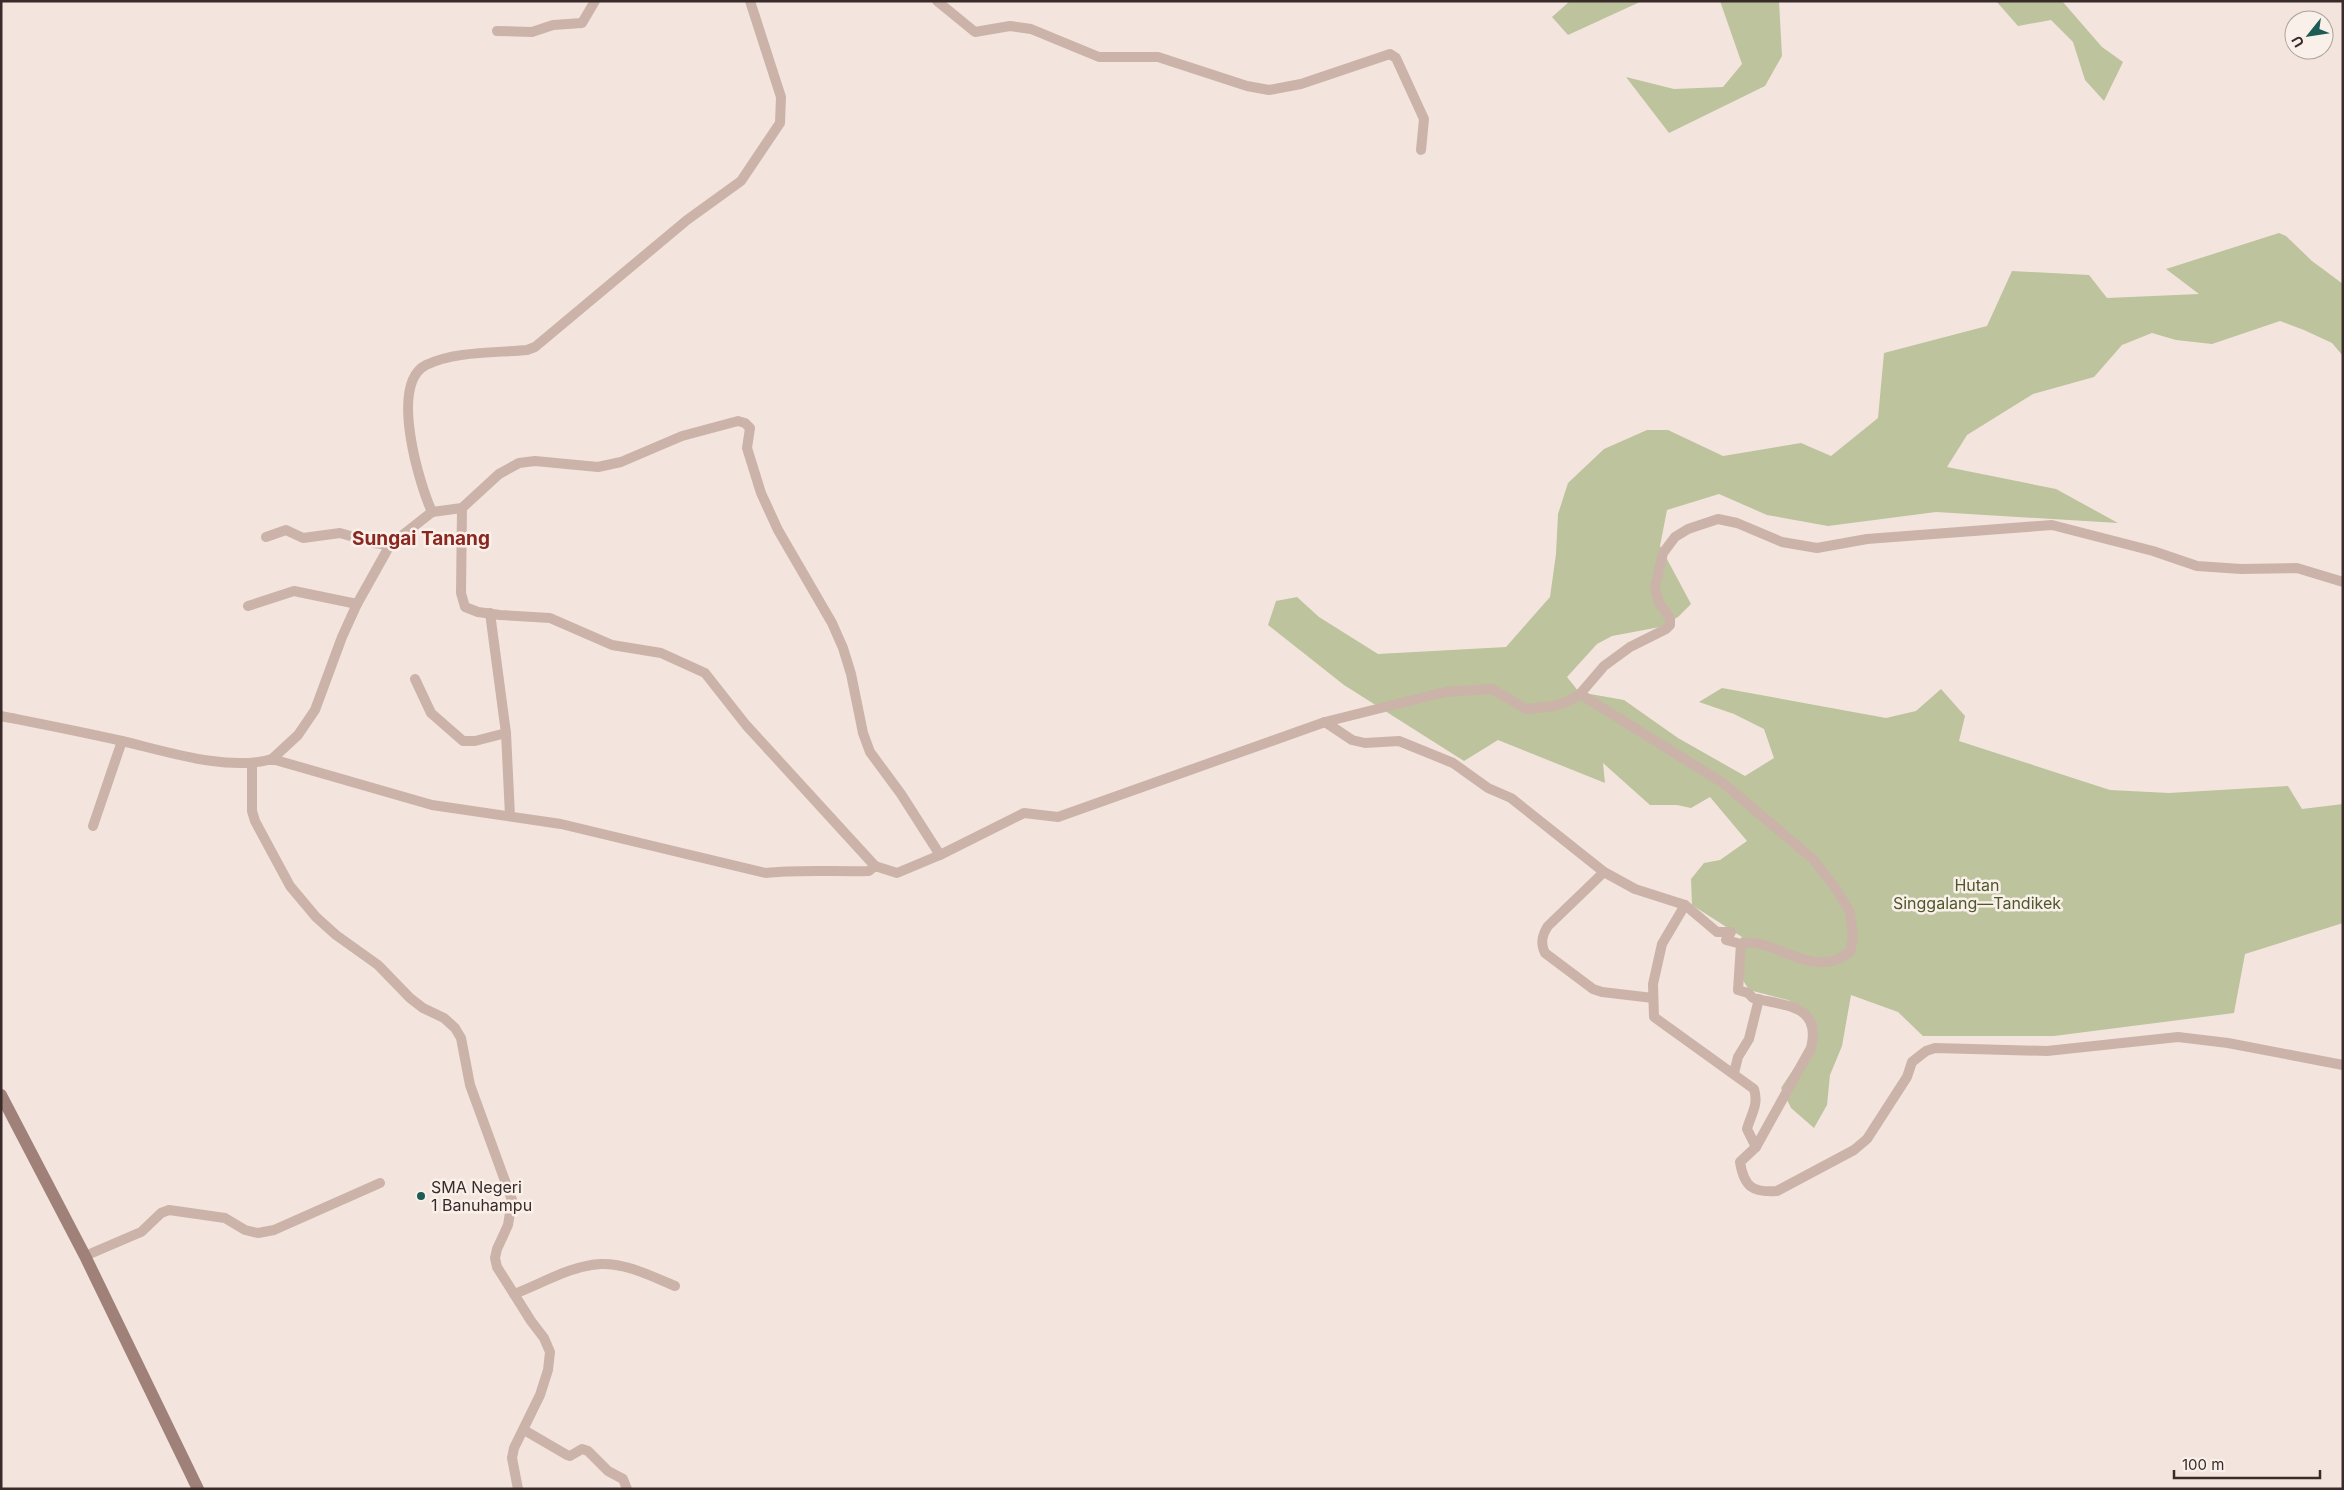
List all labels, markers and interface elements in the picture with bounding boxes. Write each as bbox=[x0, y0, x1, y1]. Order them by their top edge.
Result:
north arrow bbox=[2284, 10, 2334, 60]
text: U bbox=[2287, 33, 2307, 50]
district label: Sungai Tanang bbox=[352, 527, 490, 550]
park label: Hutan Singgalang—Tandikek bbox=[1893, 875, 2061, 913]
place label: SMA Negeri 1 Banuhampu bbox=[431, 1177, 532, 1215]
marker: SMA Negeri 1 Banuhampu bbox=[415, 1190, 427, 1202]
scale bar bbox=[2174, 1448, 2320, 1480]
text: 100 m bbox=[2182, 1455, 2224, 1474]

